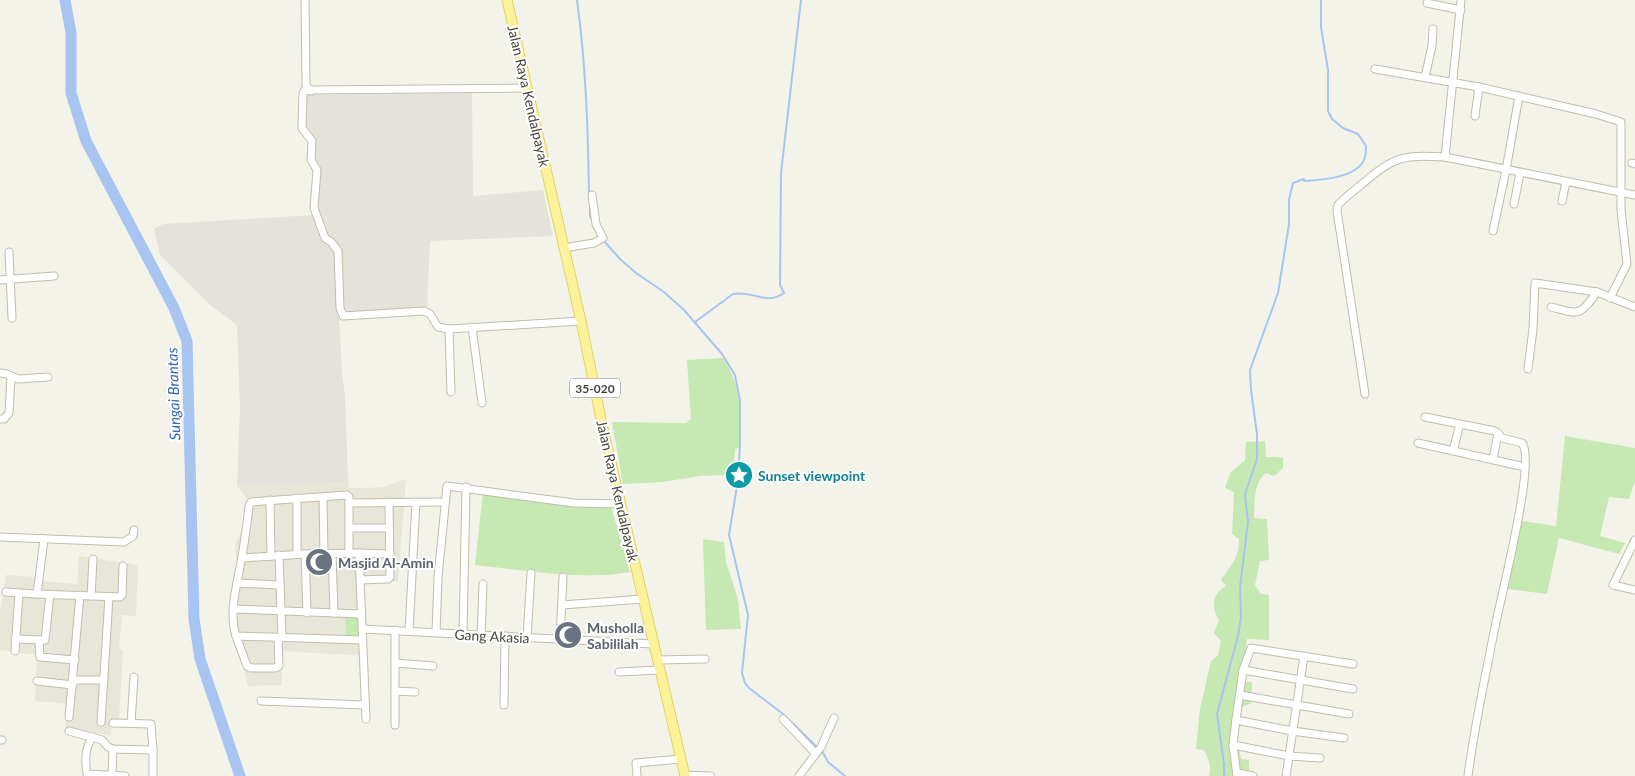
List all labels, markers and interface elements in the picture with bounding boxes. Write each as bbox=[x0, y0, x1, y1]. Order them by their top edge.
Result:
street label: Jalan Raya Kendalpayak bbox=[504, 23, 554, 169]
water label: Sungai Brantas bbox=[162, 347, 184, 441]
road number: 35-020 bbox=[570, 378, 620, 398]
street label: Jalan Raya Kendalpayak bbox=[593, 418, 643, 564]
place icon: Sunset viewpoint bbox=[724, 460, 754, 490]
place label: Sunset viewpoint bbox=[758, 467, 866, 484]
mosque icon: Masjid Al-Amin bbox=[304, 547, 334, 577]
place label: Masjid Al-Amin bbox=[338, 554, 434, 571]
place label: Musholla Sabililah bbox=[587, 619, 644, 652]
mosque icon: Musholla Sabililah bbox=[553, 620, 583, 650]
street label: Gang Akasia bbox=[454, 626, 530, 646]

